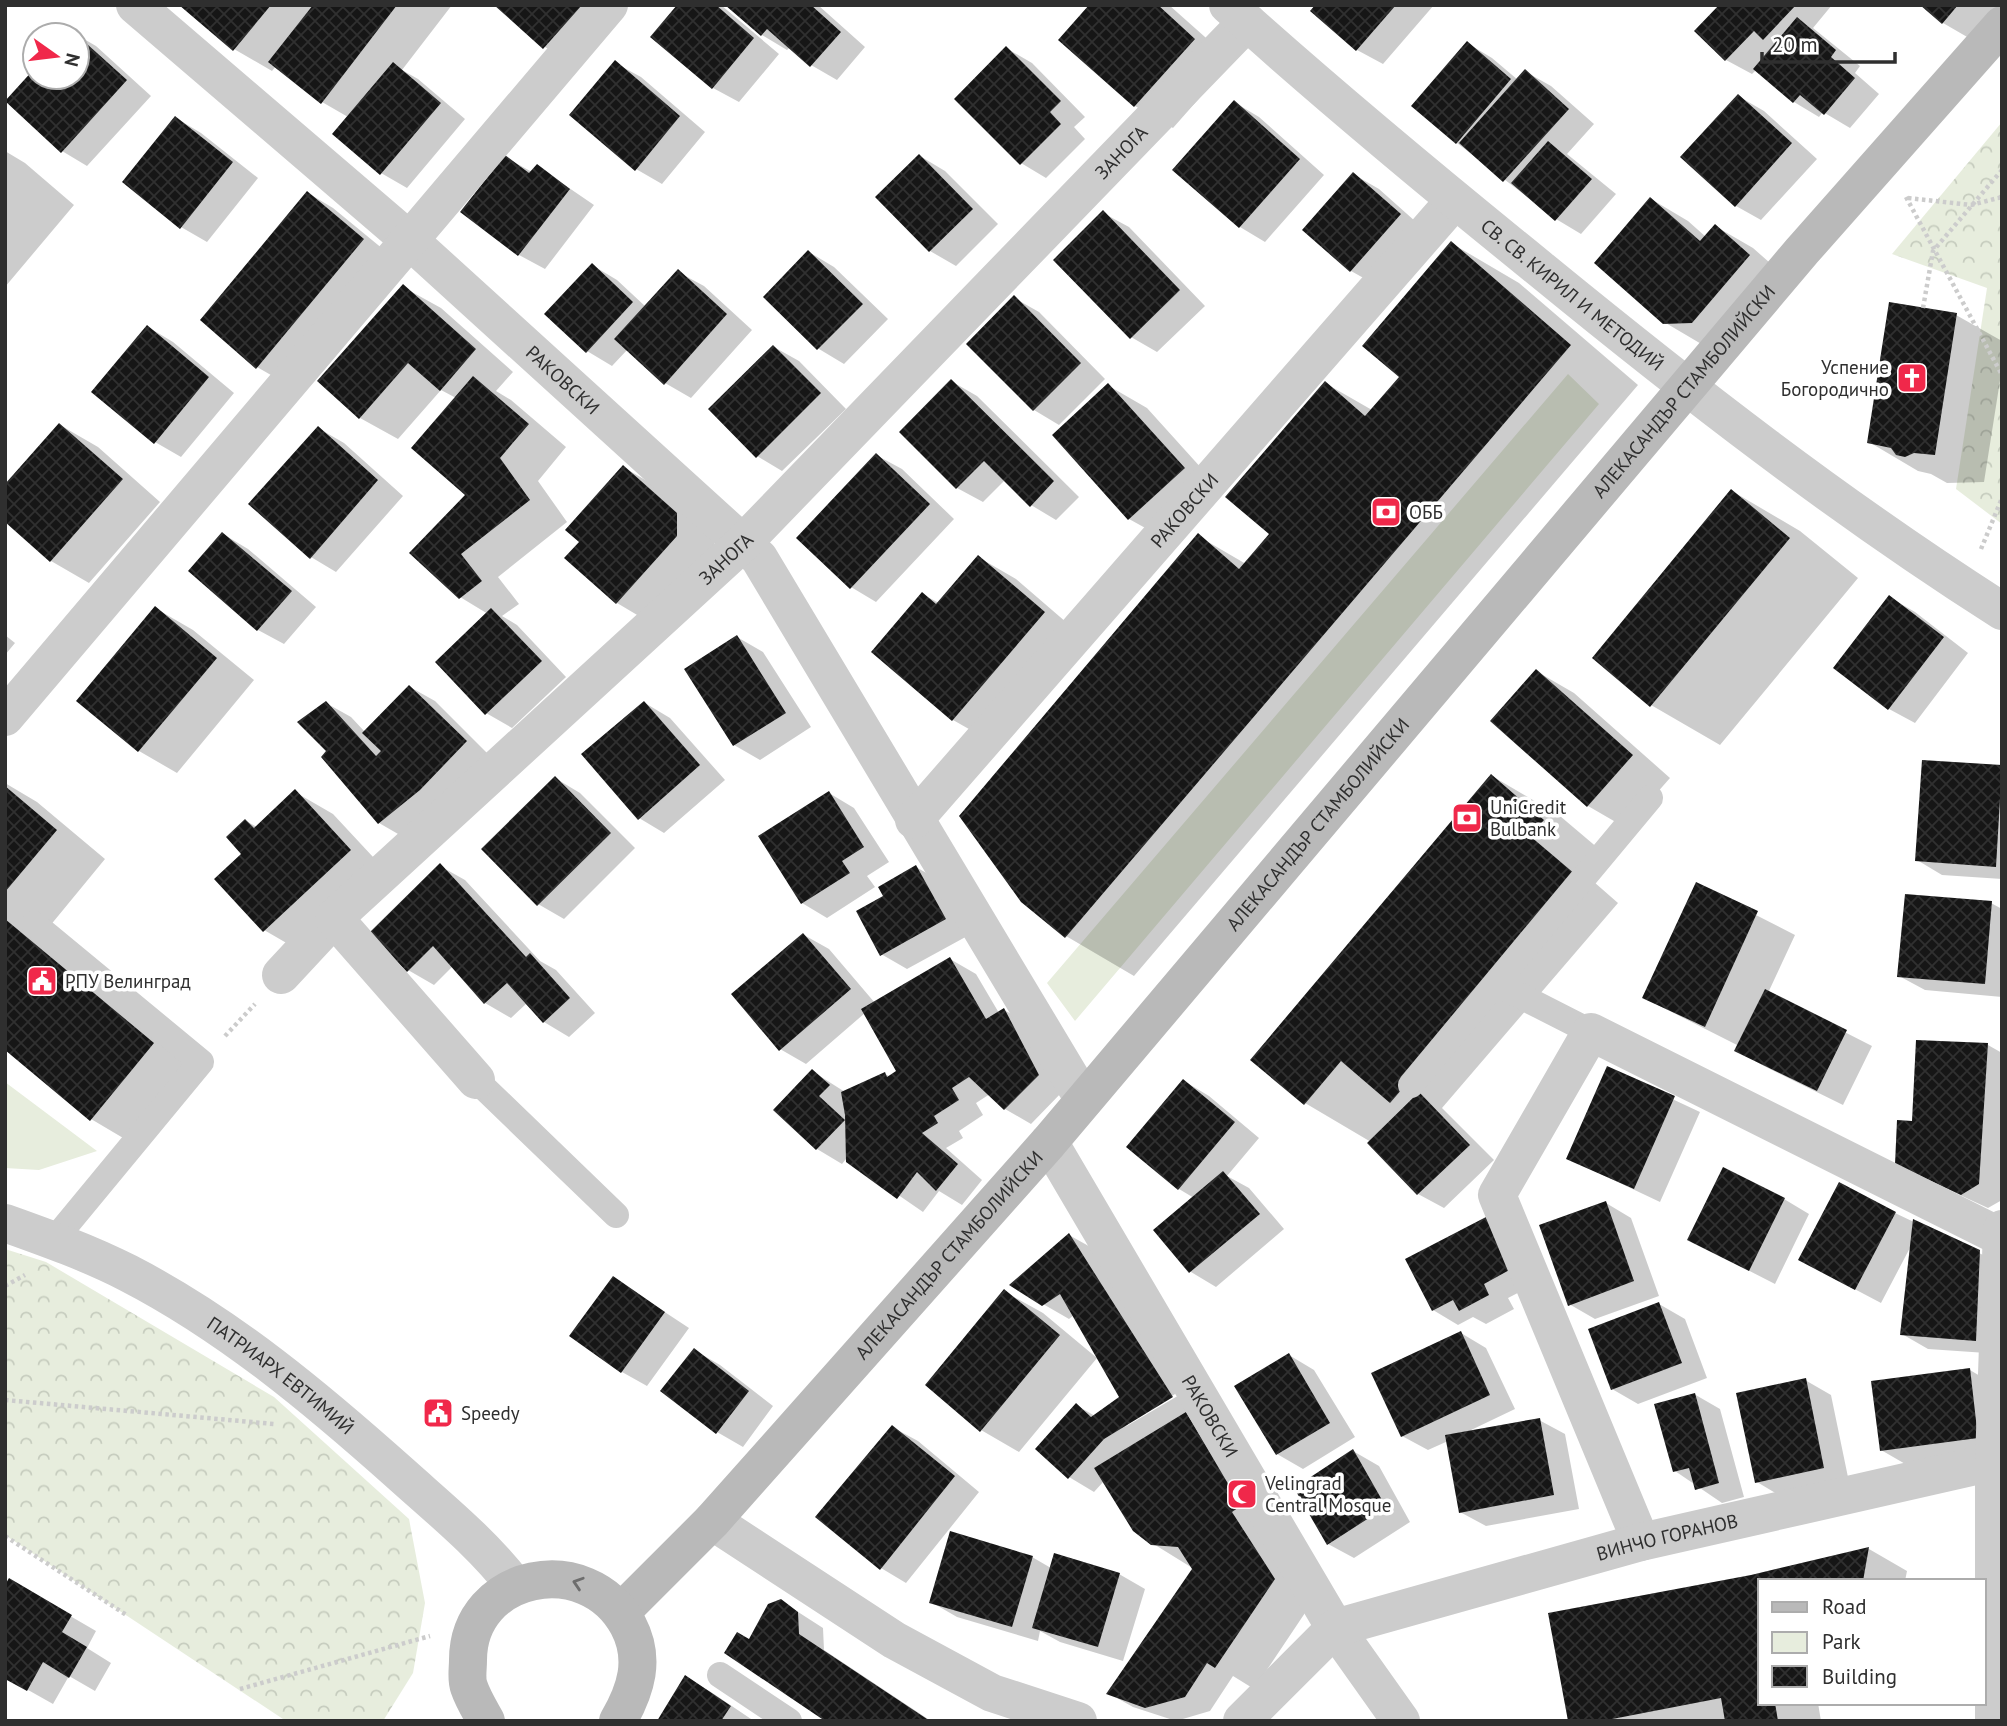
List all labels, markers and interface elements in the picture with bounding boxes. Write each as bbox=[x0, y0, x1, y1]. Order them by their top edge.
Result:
north arrow bbox=[21, 21, 91, 91]
scale bar bbox=[1762, 21, 1895, 65]
text: 20 m bbox=[1772, 31, 1818, 58]
text: N bbox=[59, 51, 86, 69]
street label: ЗАНОГА bbox=[1090, 120, 1152, 184]
street label: СВ. СВ. КИРИЛ И МЕТОДИЙ bbox=[1476, 214, 1669, 376]
street label: АЛЕКАСАНДЪР СТАМБОЛИЙСКИ bbox=[1587, 280, 1780, 502]
street label: РАКОВСКИ bbox=[521, 340, 605, 419]
place label: Успение Богородично bbox=[1781, 355, 1889, 401]
church icon: Успение Богородично bbox=[1895, 361, 1929, 395]
street label: РАКОВСКИ bbox=[1145, 468, 1223, 553]
bank icon: ОББ bbox=[1369, 495, 1403, 529]
place label: ОББ bbox=[1409, 500, 1443, 524]
street label: ЗАНОГА bbox=[694, 528, 758, 590]
street label: АЛЕКАСАНДЪР СТАМБОЛИЙСКИ bbox=[1221, 713, 1414, 935]
place label: UniCredit Bulbank bbox=[1490, 795, 1567, 841]
bank icon: UniCredit Bulbank bbox=[1450, 801, 1484, 835]
public building icon: РПУ Велинград bbox=[25, 964, 59, 998]
place label: РПУ Велинград bbox=[65, 969, 191, 993]
street label: АЛЕКАСАНДЪР СТАМБОЛИЙСКИ bbox=[850, 1145, 1048, 1364]
street label: ПАТРИАРХ ЕВТИМИЙ bbox=[203, 1311, 359, 1440]
street label: РАКОВСКИ bbox=[1177, 1371, 1244, 1461]
public building icon: Speedy bbox=[421, 1396, 455, 1430]
place label: Speedy bbox=[461, 1401, 520, 1425]
place label: Velingrad Central Mosque bbox=[1264, 1471, 1391, 1517]
mosque icon: Velingrad Central Mosque bbox=[1225, 1477, 1259, 1511]
street label: ВИНЧО ГОРАНОВ bbox=[1594, 1508, 1740, 1566]
one-way arrow bbox=[572, 1577, 584, 1592]
legend bbox=[1758, 1579, 1986, 1705]
text: Road bbox=[1822, 1593, 1866, 1620]
text: Park bbox=[1822, 1628, 1861, 1655]
text: Building bbox=[1822, 1663, 1897, 1690]

